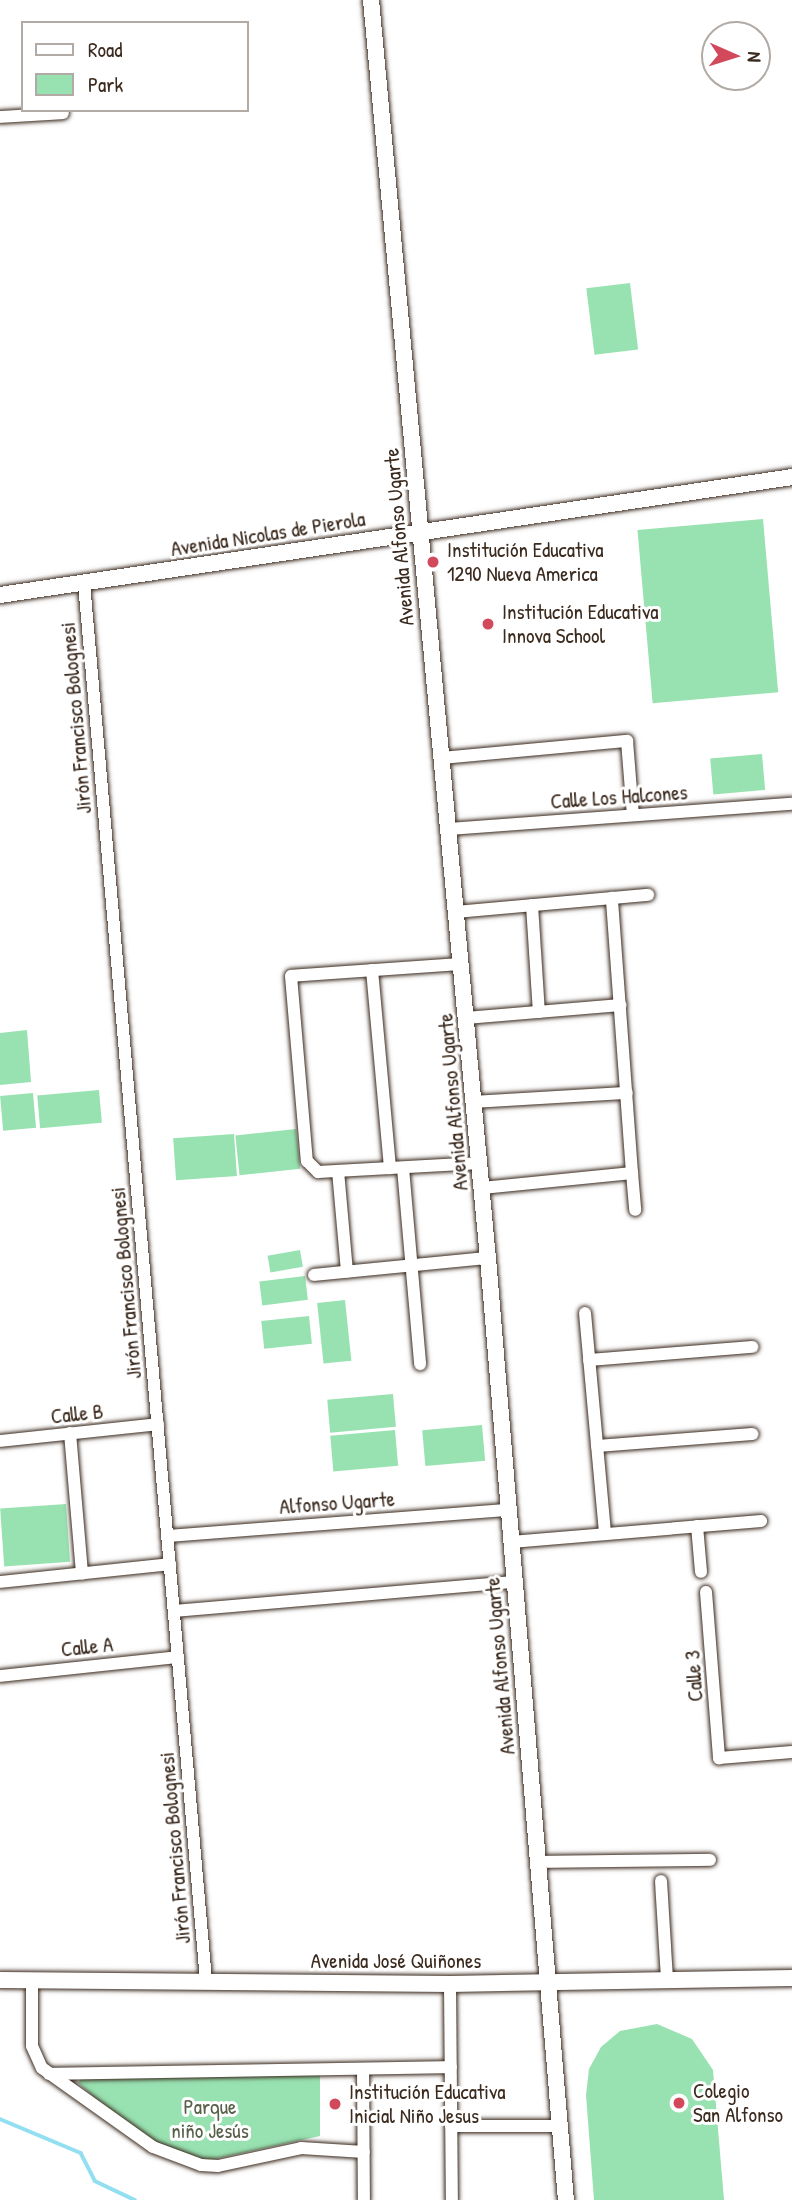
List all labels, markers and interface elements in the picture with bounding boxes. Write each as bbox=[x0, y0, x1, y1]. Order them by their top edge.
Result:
legend bbox=[21, 21, 248, 112]
north arrow bbox=[701, 21, 771, 91]
text: Road bbox=[88, 35, 122, 64]
text: N bbox=[742, 51, 768, 63]
text: Park bbox=[88, 70, 123, 99]
street label: Avenida Alfonso Ugarte bbox=[379, 447, 419, 627]
street label: Avenida Nicolas de Pierola bbox=[169, 506, 367, 562]
place label: Institución Educativa 1290 Nueva America bbox=[447, 537, 604, 587]
marker: Institución Educativa 1290 Nueva America bbox=[425, 554, 441, 570]
place label: Institución Educativa Innova School bbox=[502, 599, 659, 649]
marker: Institución Educativa Innova School bbox=[480, 616, 496, 632]
street label: Jirón Francisco Bolognesi bbox=[55, 621, 97, 815]
street label: Calle Los Halcones bbox=[550, 780, 688, 814]
street label: Avenida Alfonso Ugarte bbox=[433, 1012, 473, 1192]
street label: Jirón Francisco Bolognesi bbox=[105, 1186, 147, 1380]
street label: Calle B bbox=[50, 1399, 104, 1429]
street label: Alfonso Ugarte bbox=[279, 1486, 395, 1520]
street label: Avenida Alfonso Ugarte bbox=[480, 1576, 520, 1756]
street label: Calle A bbox=[60, 1632, 114, 1662]
street label: Calle 3 bbox=[680, 1649, 708, 1703]
street label: Jirón Francisco Bolognesi bbox=[154, 1751, 196, 1945]
street label: Avenida José Quiñones bbox=[311, 1948, 481, 1974]
place label: Colegio San Alfonso bbox=[693, 2078, 783, 2128]
place label: Institución Educativa Inicial Niño Jesus bbox=[349, 2079, 506, 2129]
park label: Parque niño Jesús bbox=[171, 2094, 249, 2144]
marker: Colegio San Alfonso bbox=[671, 2095, 687, 2111]
marker: Institución Educativa Inicial Niño Jesus bbox=[327, 2096, 343, 2112]

